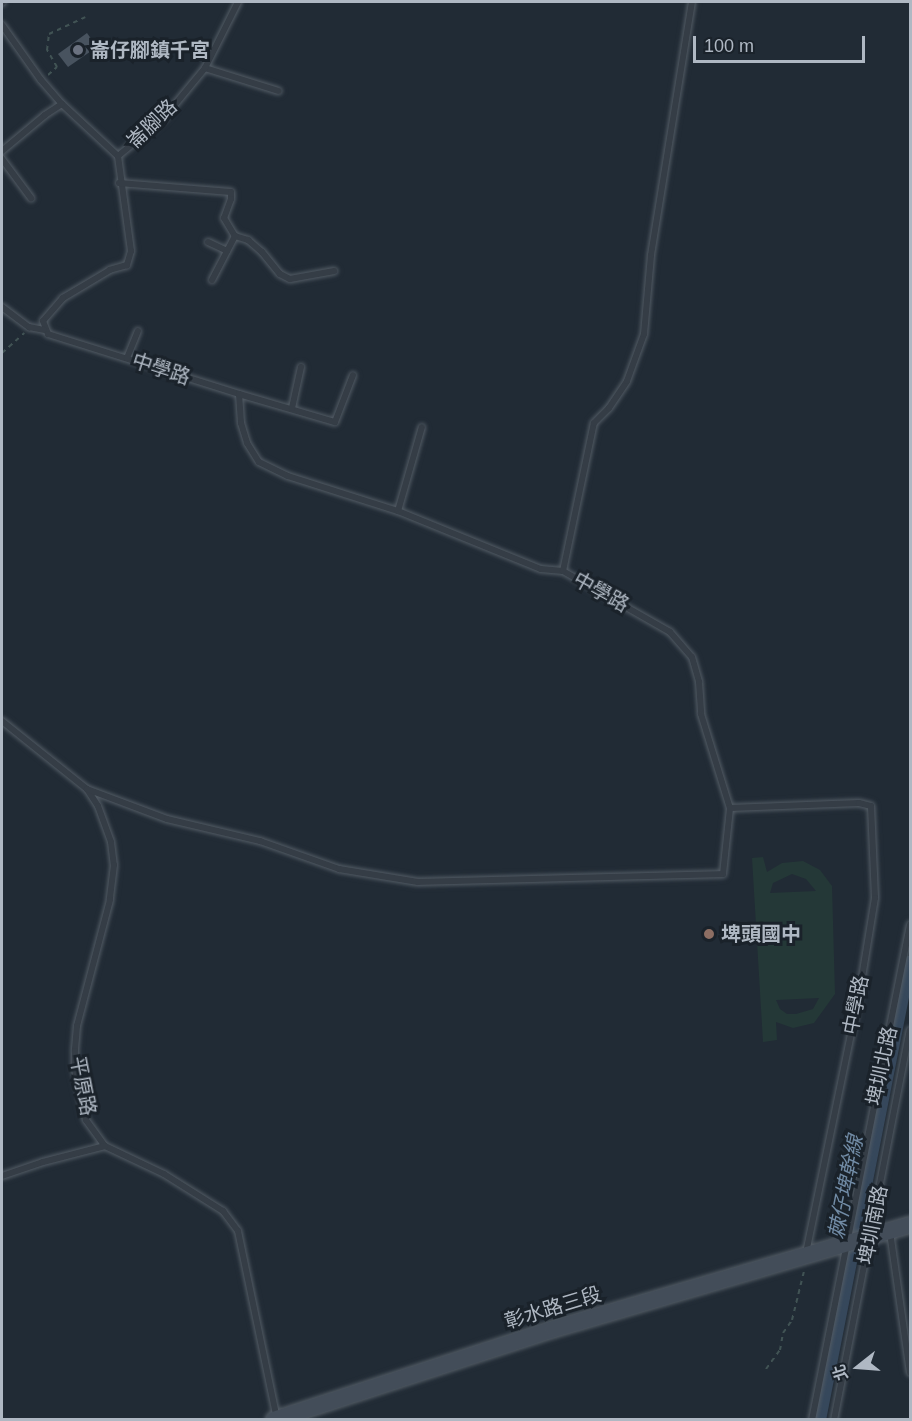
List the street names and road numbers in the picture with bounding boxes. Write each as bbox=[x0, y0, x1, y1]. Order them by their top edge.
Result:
street label: 崙腳路 bbox=[122, 95, 182, 153]
street label: 中學路 bbox=[129, 348, 193, 390]
street label: 中學路 bbox=[569, 567, 633, 617]
street label: 中學路 bbox=[838, 973, 874, 1037]
street label: 埤圳北路 bbox=[862, 1024, 902, 1108]
street label: 平原路 bbox=[65, 1054, 101, 1118]
street label: 埤圳南路 bbox=[854, 1183, 892, 1267]
street label: 彰水路三段 bbox=[502, 1282, 604, 1334]

